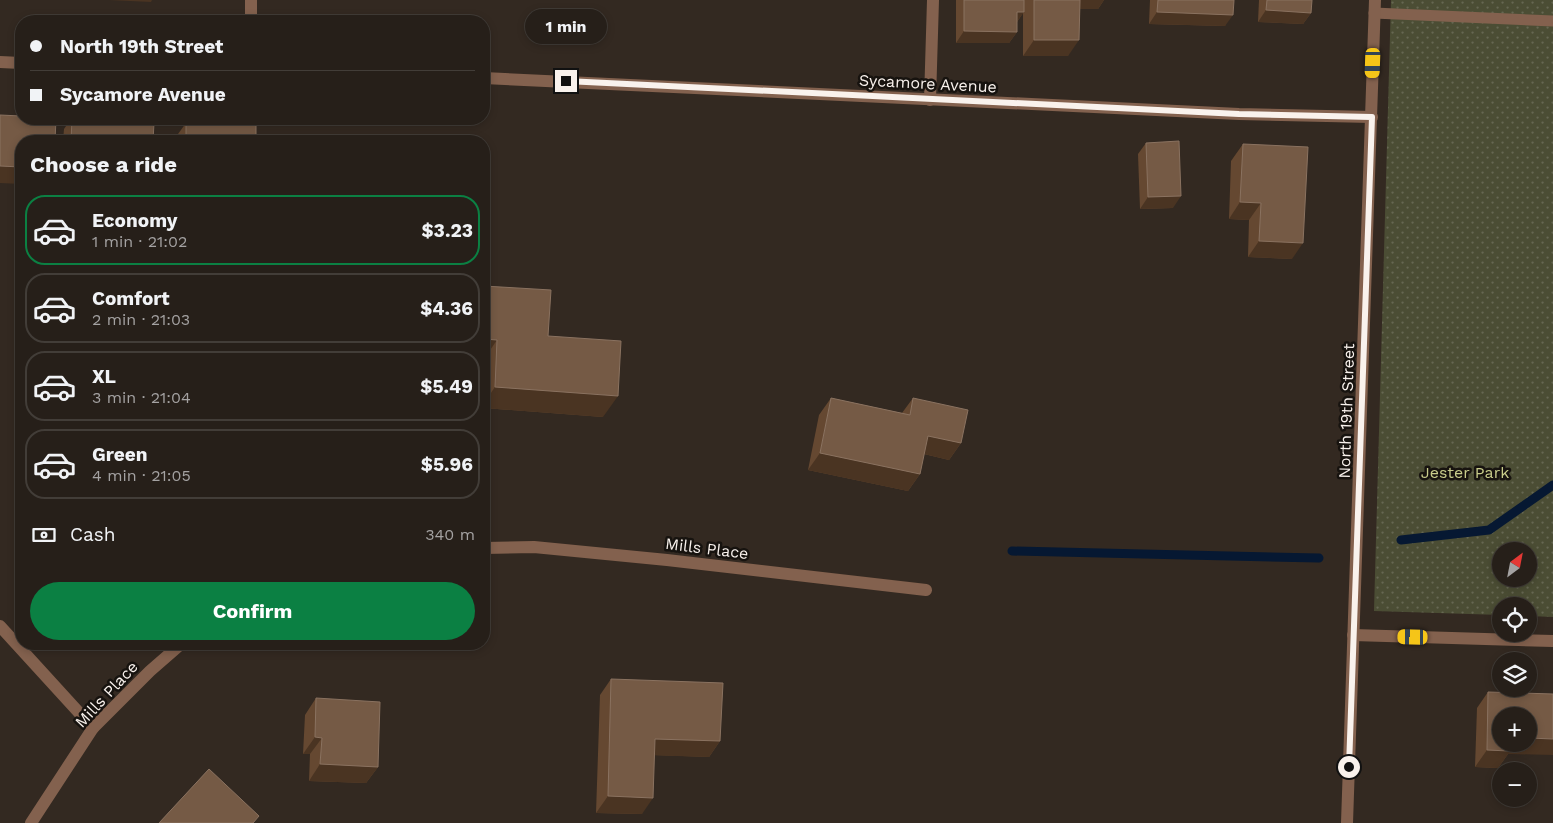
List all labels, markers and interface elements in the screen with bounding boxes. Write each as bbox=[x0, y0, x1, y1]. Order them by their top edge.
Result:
callout: 1 min bbox=[525, 8, 607, 44]
text: 1 min bbox=[545, 17, 587, 36]
text: North 19th Street bbox=[60, 35, 223, 58]
car bbox=[1364, 48, 1381, 78]
route end bbox=[555, 70, 577, 92]
street label: Sycamore Avenue bbox=[859, 70, 997, 97]
text: Sycamore Avenue bbox=[60, 83, 226, 106]
text: Choose a ride bbox=[30, 152, 177, 177]
icon: car bbox=[32, 208, 77, 253]
text: Economy bbox=[92, 209, 177, 232]
text: $3.23 bbox=[421, 219, 473, 242]
text: 1 min · 21:02 bbox=[92, 232, 187, 251]
icon: car bbox=[32, 286, 77, 331]
text: Comfort bbox=[92, 287, 170, 310]
text: $4.36 bbox=[420, 297, 473, 320]
text: 2 min · 21:03 bbox=[92, 310, 190, 329]
street label: North 19th Street bbox=[1335, 343, 1358, 479]
icon: car bbox=[32, 364, 77, 409]
text: XL bbox=[92, 365, 116, 388]
text: $5.49 bbox=[420, 375, 473, 398]
text: 3 min · 21:04 bbox=[92, 388, 191, 407]
icon: car bbox=[32, 442, 77, 487]
text: Green bbox=[92, 443, 148, 466]
text: $5.96 bbox=[421, 453, 473, 476]
park label: Jester Park bbox=[1421, 463, 1509, 482]
text: 4 min · 21:05 bbox=[92, 466, 191, 485]
icon: cash bbox=[30, 521, 58, 549]
text: Cash bbox=[70, 523, 116, 546]
text: 340 m bbox=[425, 525, 475, 544]
street label: Mills Place bbox=[664, 534, 750, 563]
north arrow bbox=[1492, 542, 1538, 588]
map controls bbox=[1492, 542, 1537, 807]
button: Confirm bbox=[30, 582, 475, 640]
button: locate bbox=[1492, 597, 1537, 642]
car bbox=[1397, 629, 1428, 645]
button: layers bbox=[1492, 652, 1537, 697]
street label: Mills Place bbox=[71, 657, 142, 731]
button: + bbox=[1492, 707, 1537, 752]
route start bbox=[1338, 756, 1360, 778]
button: − bbox=[1492, 762, 1537, 807]

